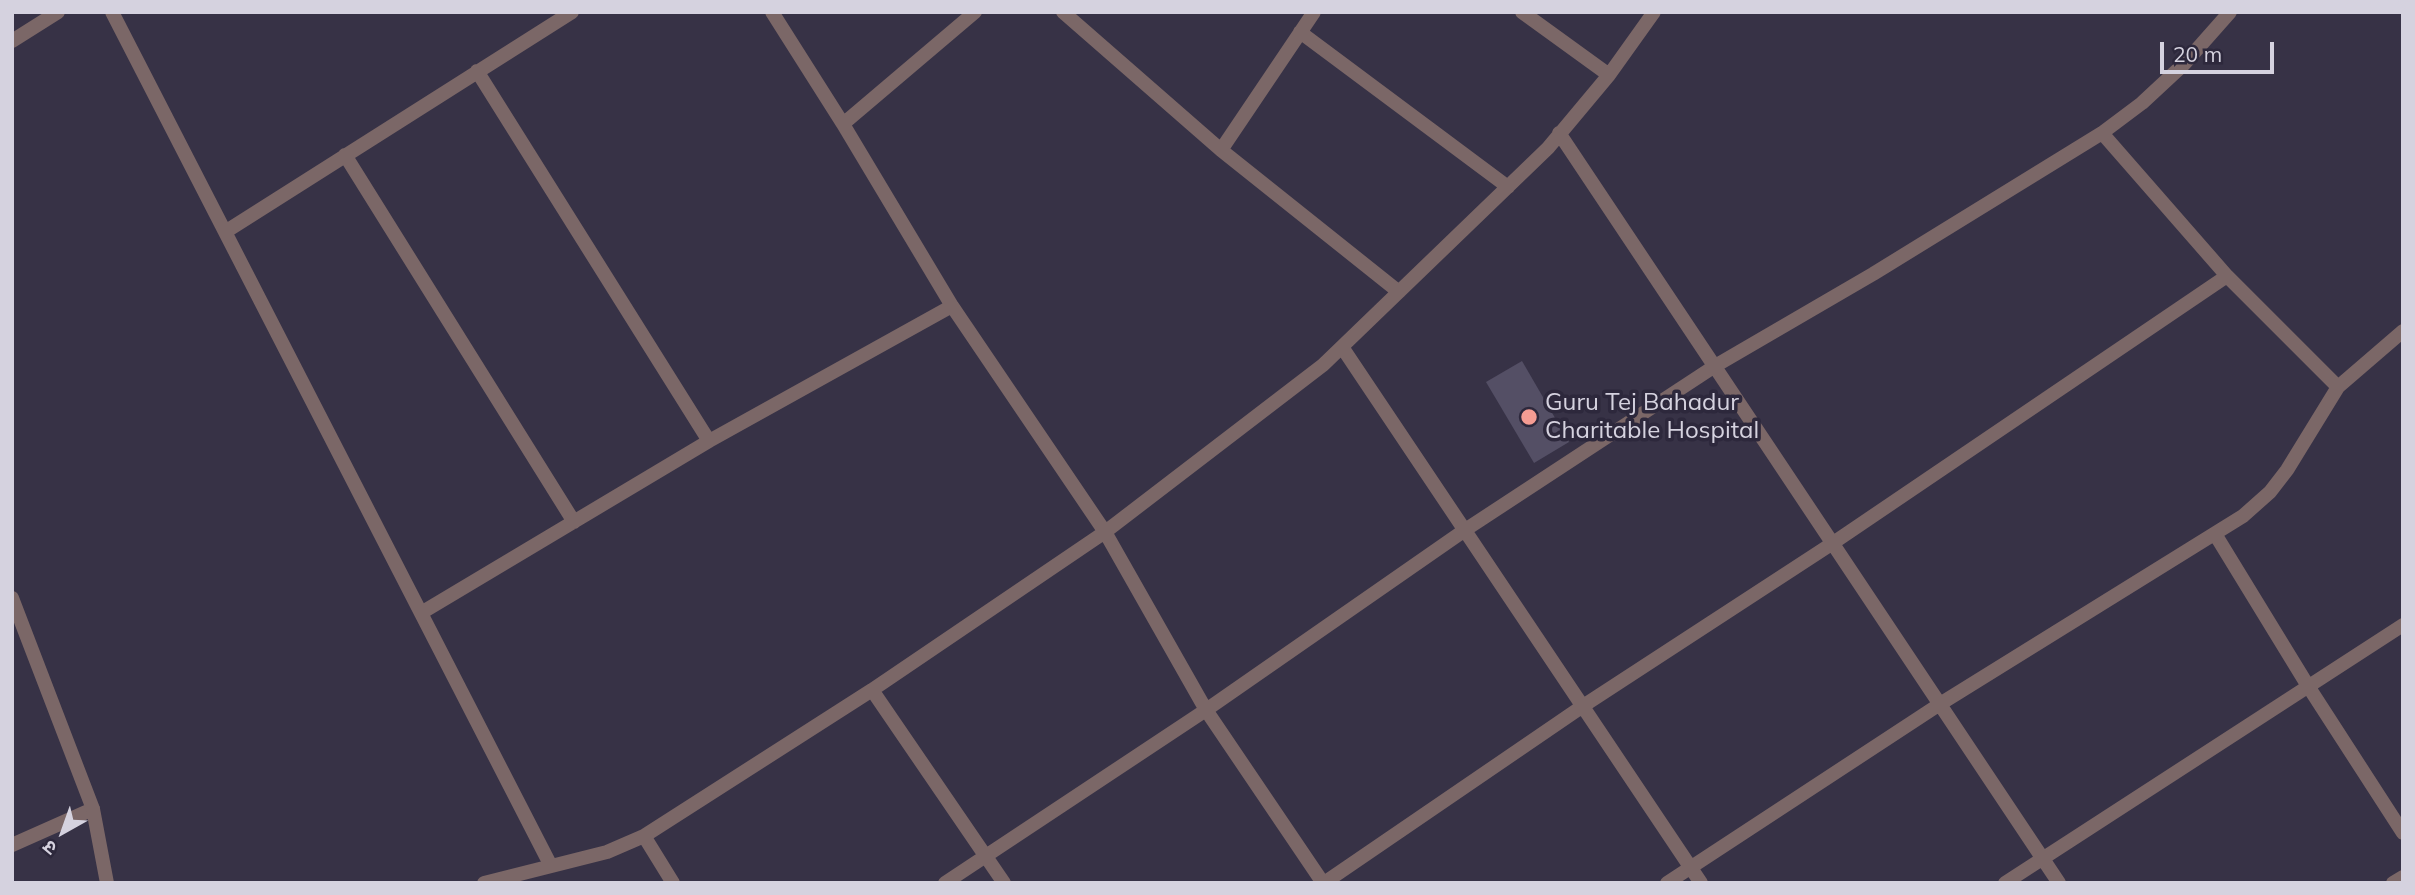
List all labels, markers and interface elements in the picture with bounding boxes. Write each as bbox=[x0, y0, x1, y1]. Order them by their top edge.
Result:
scale bar bbox=[2163, 28, 2277, 72]
text: 20 m bbox=[2173, 41, 2222, 67]
place label: Guru Tej Bahadur Charitable Hospital bbox=[1545, 389, 1759, 445]
marker: Guru Tej Bahadur Charitable Hospital bbox=[1519, 407, 1539, 427]
north arrow bbox=[28, 797, 98, 867]
text: उ bbox=[38, 835, 61, 861]

